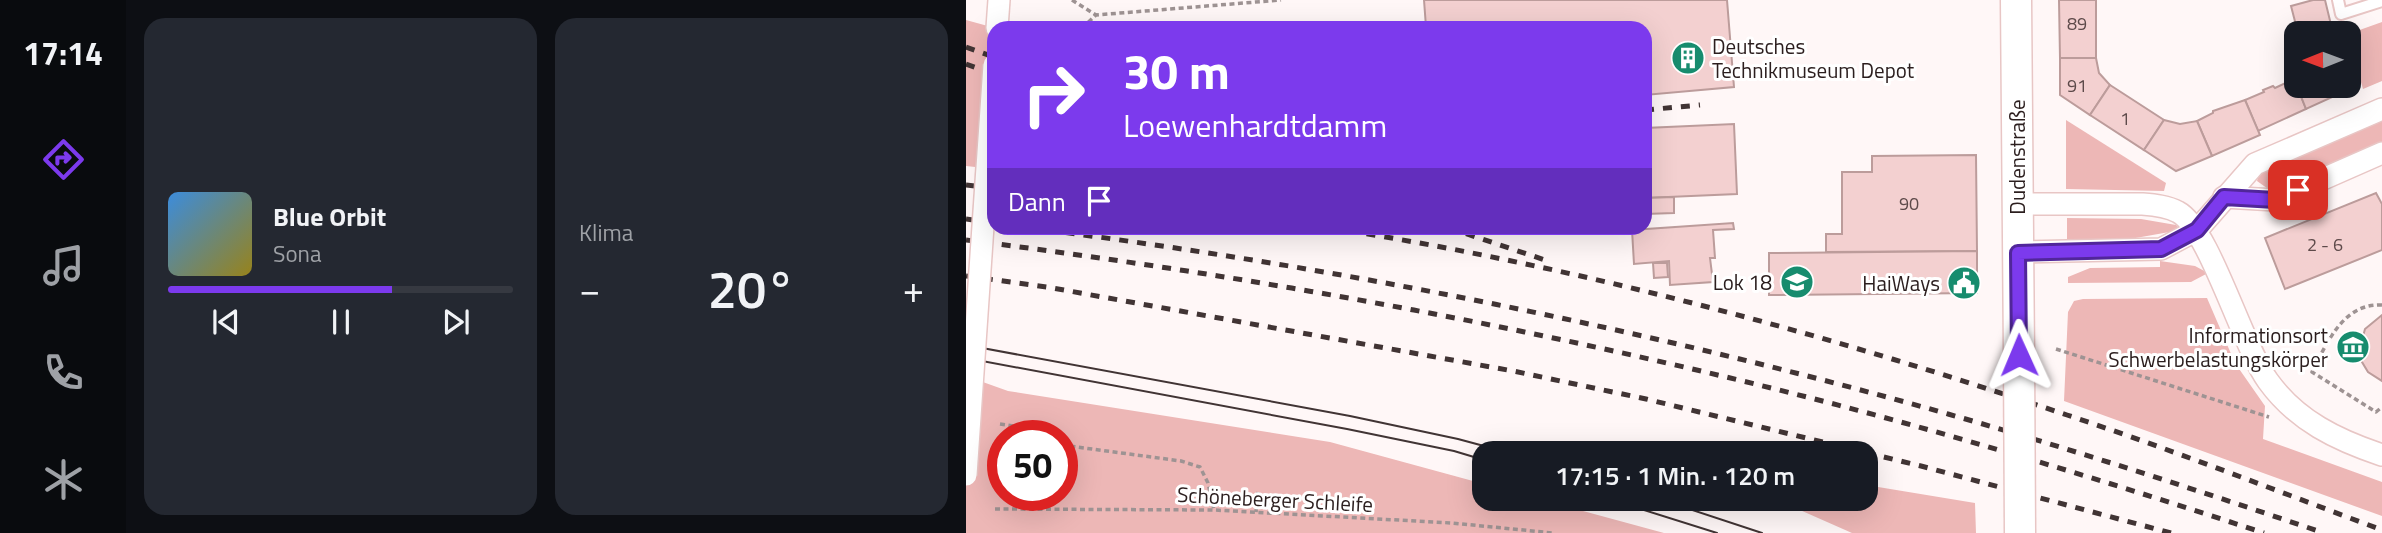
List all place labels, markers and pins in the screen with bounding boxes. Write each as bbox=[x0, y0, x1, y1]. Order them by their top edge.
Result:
place label: Deutsches Technikmuseum Depot bbox=[1712, 30, 1915, 86]
building icon: Deutsches Technikmuseum Depot bbox=[1669, 39, 1707, 77]
pin bbox=[2268, 160, 2328, 220]
school or university icon: Lok 18 bbox=[1778, 263, 1816, 301]
public building icon: HaiWays bbox=[1945, 264, 1983, 302]
place label: Lok 18 bbox=[1713, 266, 1772, 298]
place label: HaiWays bbox=[1862, 267, 1940, 299]
place label: Informationsort Schwerbelastungskörper bbox=[2108, 319, 2329, 375]
museum icon: Informationsort Schwerbelastungskörper bbox=[2334, 328, 2372, 366]

